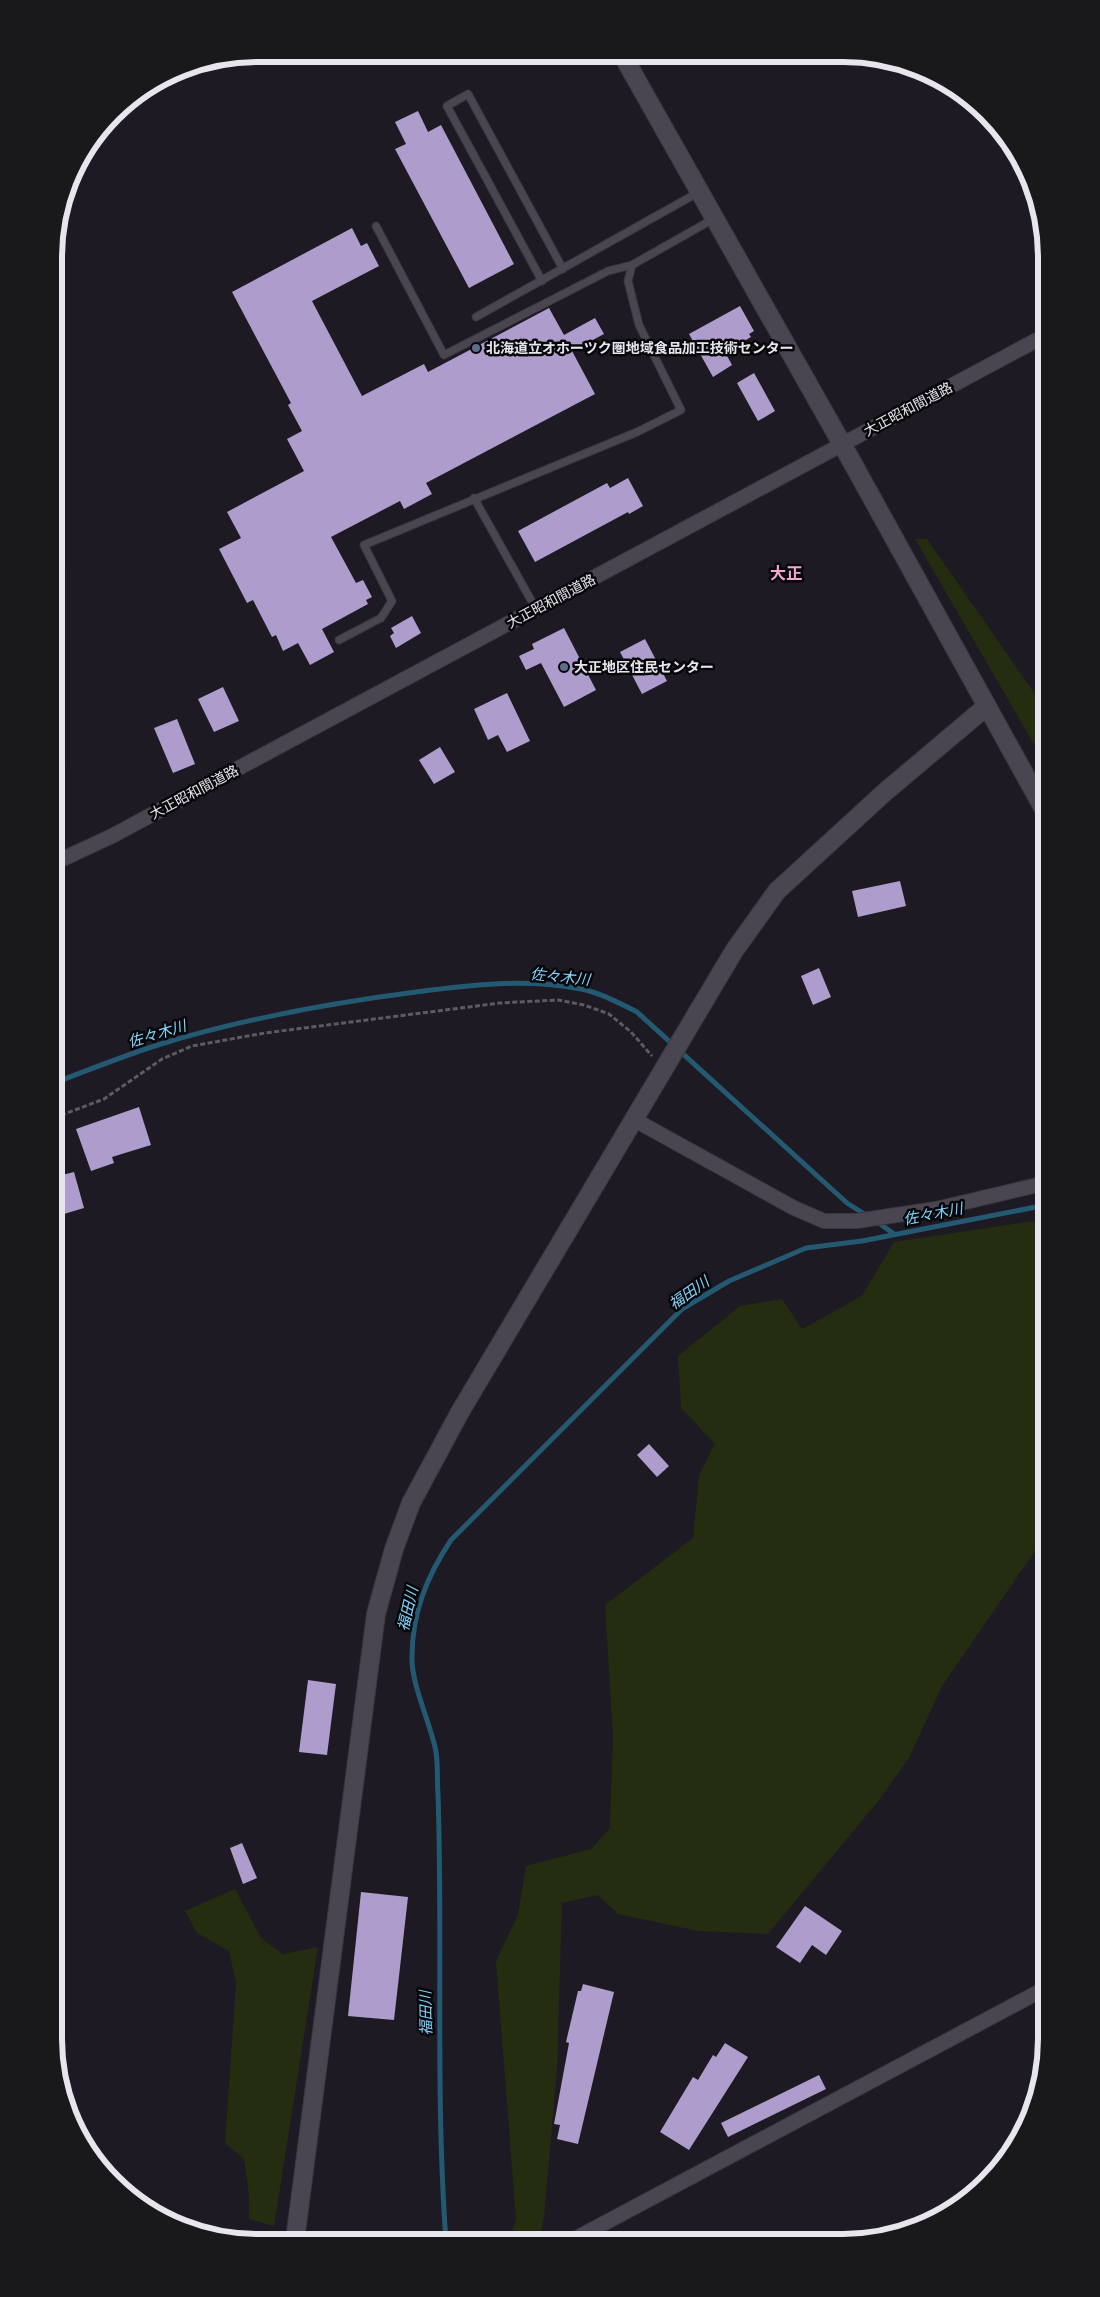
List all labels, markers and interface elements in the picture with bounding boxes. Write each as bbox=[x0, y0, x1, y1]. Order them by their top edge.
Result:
place label: 北海道立オホーツク圏地域食品加工技術センター bbox=[486, 341, 794, 356]
marker: 北海道立オホーツク圏地域食品加工技術センター bbox=[470, 342, 482, 354]
street label: 大正昭和間道路 bbox=[861, 380, 955, 439]
district label: 大正 bbox=[770, 565, 802, 582]
street label: 大正昭和間道路 bbox=[504, 572, 598, 631]
place label: 大正地区住民センター bbox=[574, 659, 714, 675]
marker: 大正地区住民センター bbox=[558, 661, 570, 673]
street label: 大正昭和間道路 bbox=[147, 763, 241, 822]
water label: 佐々木川 bbox=[529, 966, 593, 988]
water label: 佐々木川 bbox=[126, 1017, 190, 1050]
water label: 佐々木川 bbox=[902, 1200, 966, 1228]
water label: 福田川 bbox=[666, 1272, 714, 1312]
water label: 福田川 bbox=[395, 1583, 421, 1633]
water label: 福田川 bbox=[418, 1988, 434, 2036]

